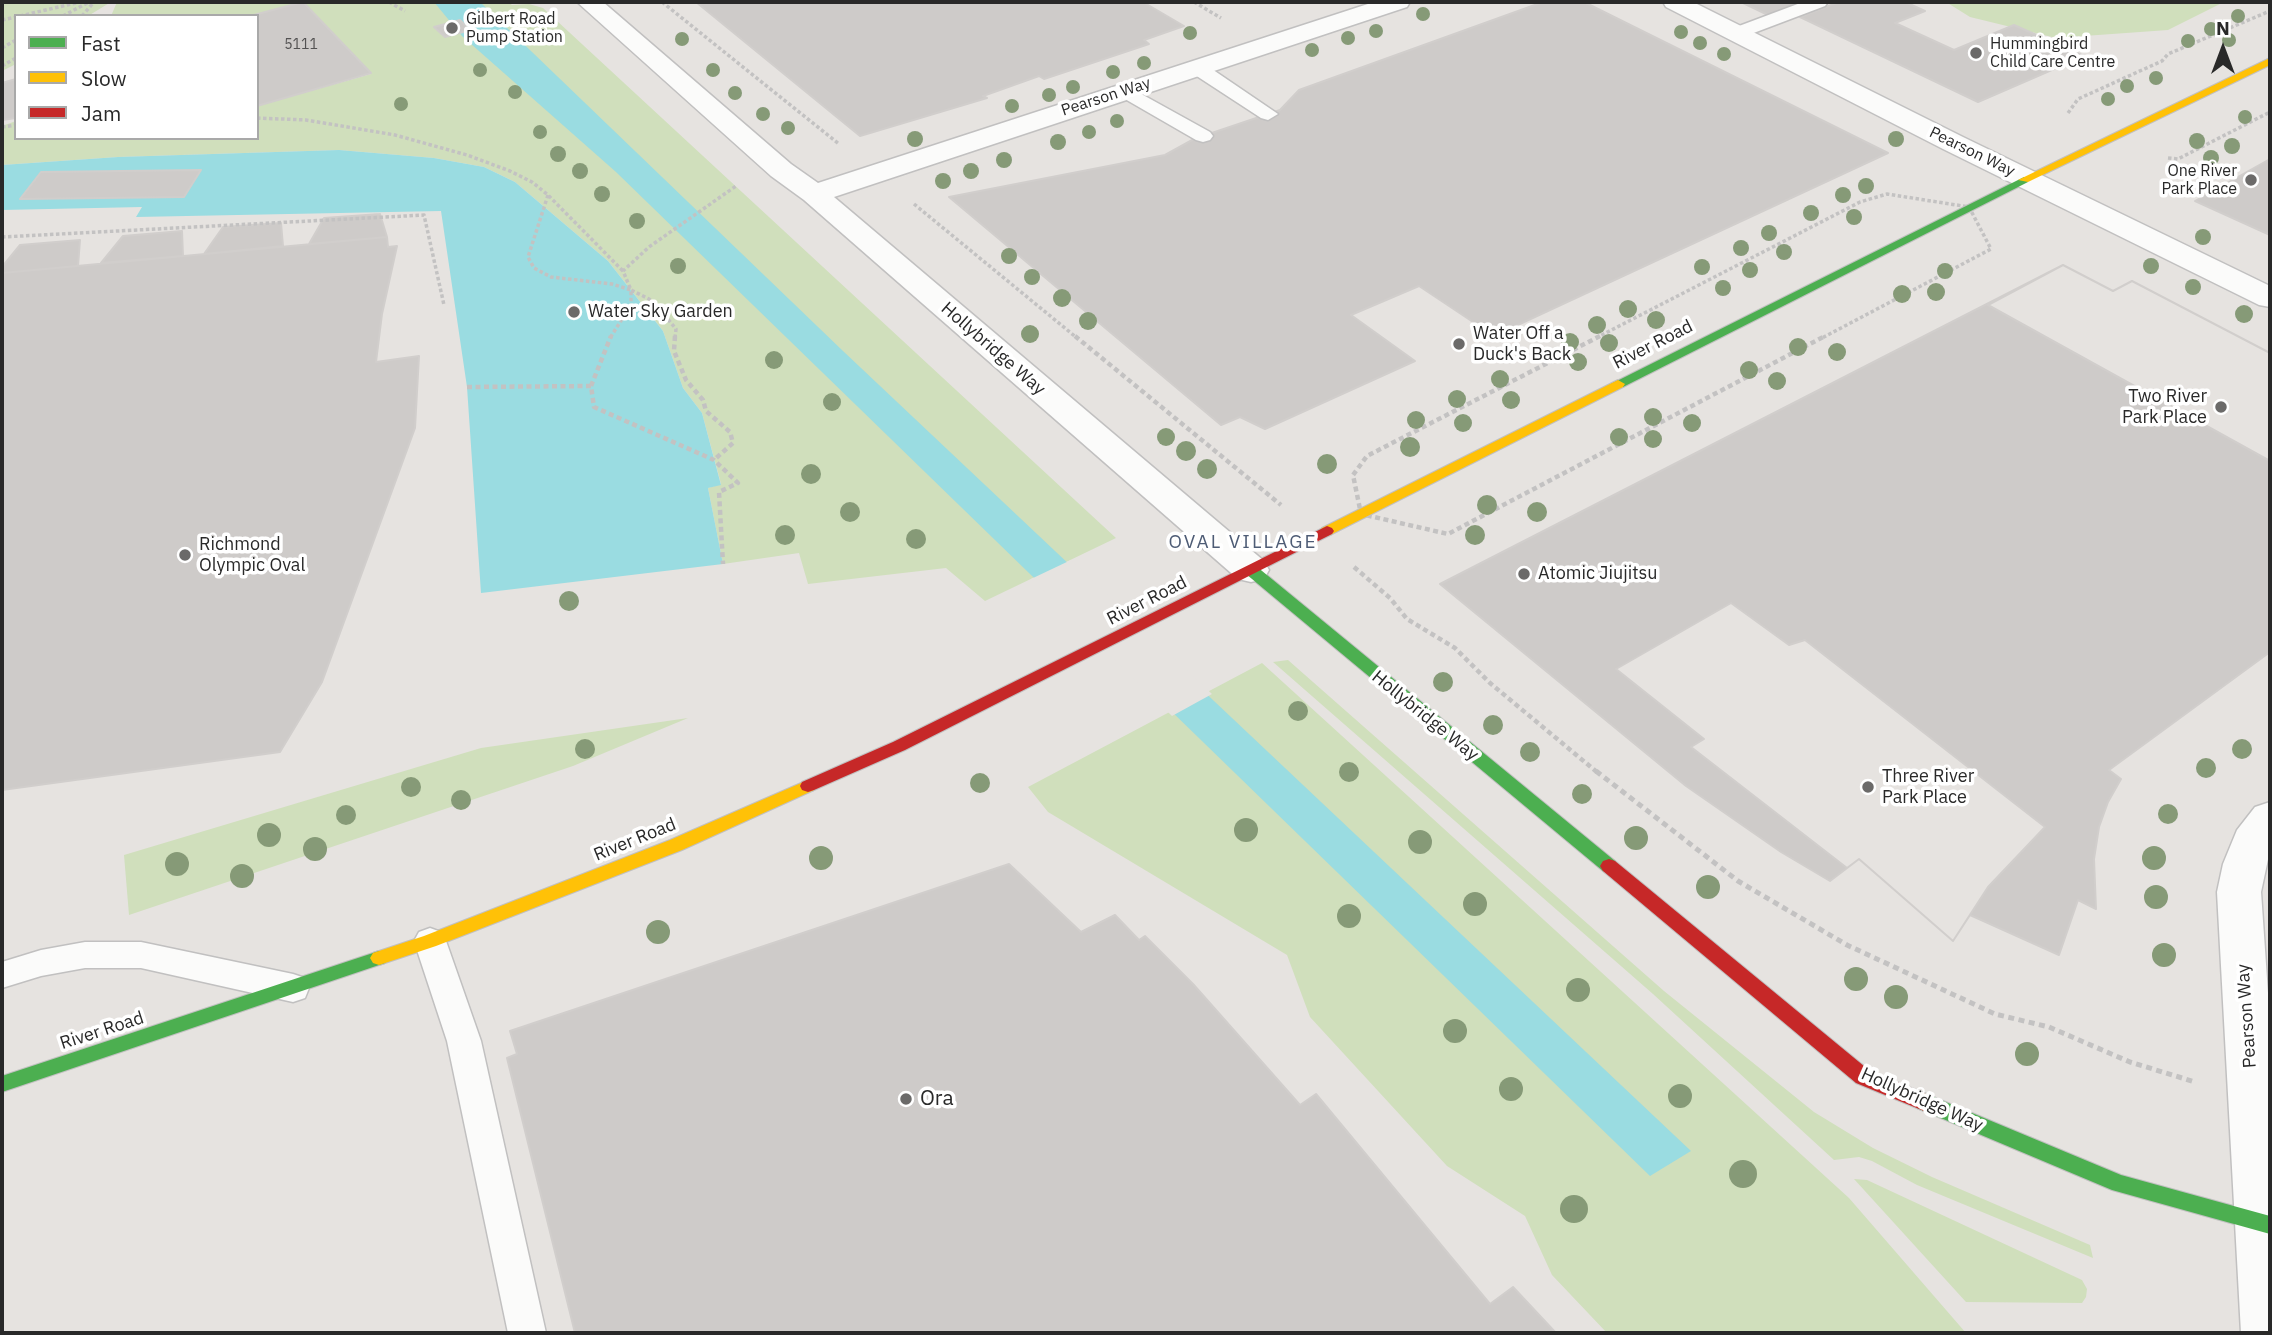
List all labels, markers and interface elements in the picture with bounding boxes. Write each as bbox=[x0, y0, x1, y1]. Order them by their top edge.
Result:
place label: Gilbert Road Pump Station bbox=[466, 9, 563, 47]
legend bbox=[14, 14, 259, 140]
north arrow bbox=[2188, 14, 2258, 84]
text: N bbox=[2216, 16, 2230, 40]
marker: Gilbert Road Pump Station bbox=[444, 20, 460, 36]
text: Fast bbox=[81, 29, 121, 57]
place label: Hummingbird Child Care Centre bbox=[1990, 34, 2115, 72]
house number: 5111 bbox=[284, 37, 318, 53]
marker: Hummingbird Child Care Centre bbox=[1968, 45, 1984, 61]
text: Slow bbox=[81, 64, 127, 92]
street label: Pearson Way bbox=[1059, 74, 1153, 120]
text: Jam bbox=[81, 99, 121, 127]
street label: Pearson Way bbox=[1926, 123, 2018, 181]
place label: One River Park Place bbox=[2162, 161, 2237, 199]
marker: One River Park Place bbox=[2243, 172, 2259, 188]
street label: Hollybridge Way bbox=[936, 298, 1050, 400]
place label: Water Sky Garden bbox=[588, 301, 733, 323]
marker: Water Sky Garden bbox=[566, 304, 582, 320]
street label: River Road bbox=[1609, 316, 1697, 374]
place label: Water Off a Duck's Back bbox=[1473, 323, 1571, 366]
marker: Water Off a Duck's Back bbox=[1451, 336, 1467, 352]
place label: Two River Park Place bbox=[2122, 386, 2207, 428]
marker: Two River Park Place bbox=[2213, 399, 2229, 415]
district label: OVAL VILLAGE bbox=[1170, 532, 1316, 554]
place label: Richmond Olympic Oval bbox=[199, 534, 305, 576]
marker: Richmond Olympic Oval bbox=[177, 547, 193, 563]
place label: Atomic Jiujitsu bbox=[1538, 563, 1658, 585]
marker: Atomic Jiujitsu bbox=[1516, 566, 1532, 582]
street label: River Road bbox=[1103, 572, 1191, 630]
street label: Hollybridge Way bbox=[1367, 666, 1483, 766]
place label: Three River Park Place bbox=[1882, 766, 1974, 808]
marker: Three River Park Place bbox=[1860, 779, 1876, 795]
street label: River Road bbox=[591, 814, 679, 866]
street label: Pearson Way bbox=[2233, 963, 2261, 1069]
street label: River Road bbox=[57, 1007, 147, 1055]
street label: Hollybridge Way bbox=[1858, 1063, 1986, 1137]
place label: Ora bbox=[920, 1086, 954, 1112]
marker: Ora bbox=[898, 1091, 914, 1107]

